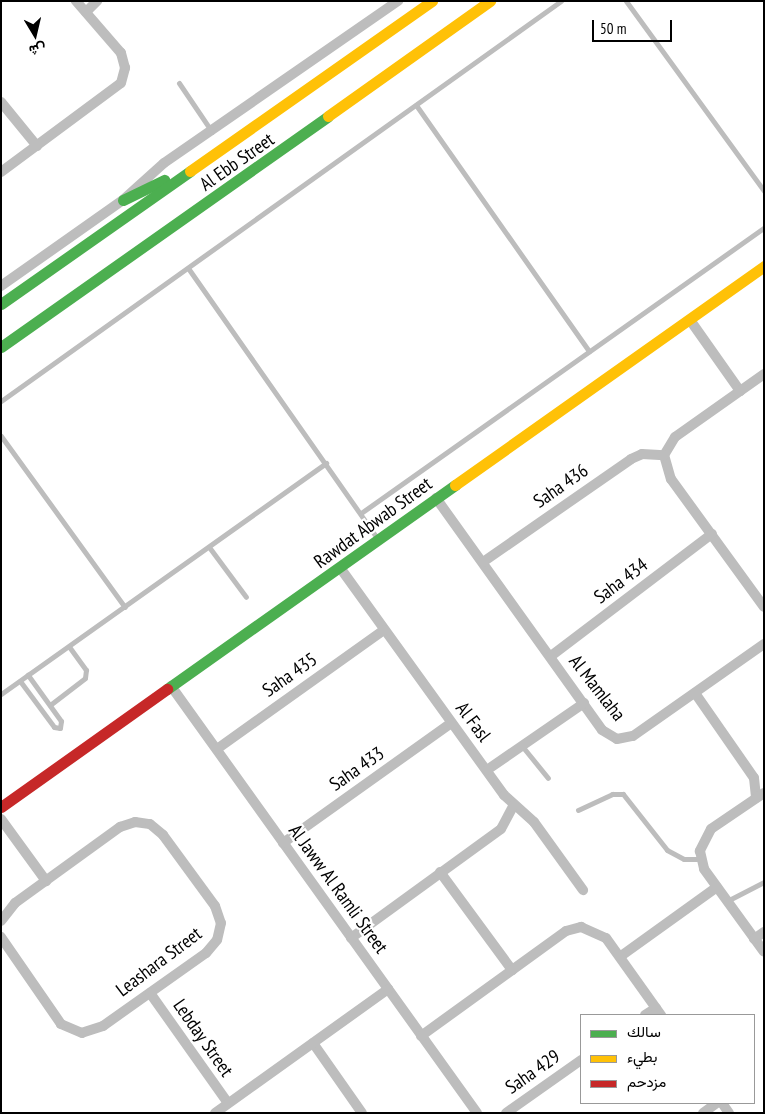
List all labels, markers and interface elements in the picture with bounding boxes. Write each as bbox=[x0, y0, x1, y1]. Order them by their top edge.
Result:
north arrow bbox=[10, 10, 60, 60]
scale bar bbox=[595, 10, 675, 42]
text: 50 m bbox=[600, 19, 626, 38]
text: ش bbox=[28, 40, 47, 60]
street label: Al Ebb Street bbox=[195, 128, 279, 196]
street label: Saha 436 bbox=[529, 459, 593, 513]
street label: Rawdat Abwab Street bbox=[309, 472, 437, 574]
street label: Saha 434 bbox=[590, 553, 652, 609]
street label: Saha 435 bbox=[258, 648, 322, 702]
street label: Al Mamlaha bbox=[564, 650, 630, 726]
street label: Al Fasl bbox=[451, 698, 495, 746]
street label: Saha 433 bbox=[325, 742, 389, 796]
street label: Al Jaww Al Ramli Street bbox=[283, 820, 393, 958]
street label: Leashara Street bbox=[112, 922, 206, 1002]
street label: Lebday Street bbox=[168, 995, 238, 1081]
legend bbox=[580, 1014, 755, 1104]
text: سالك bbox=[627, 1022, 661, 1041]
street label: Saha 429 bbox=[501, 1045, 565, 1099]
text: بطيء bbox=[627, 1047, 657, 1066]
text: مزدحم bbox=[627, 1072, 666, 1091]

